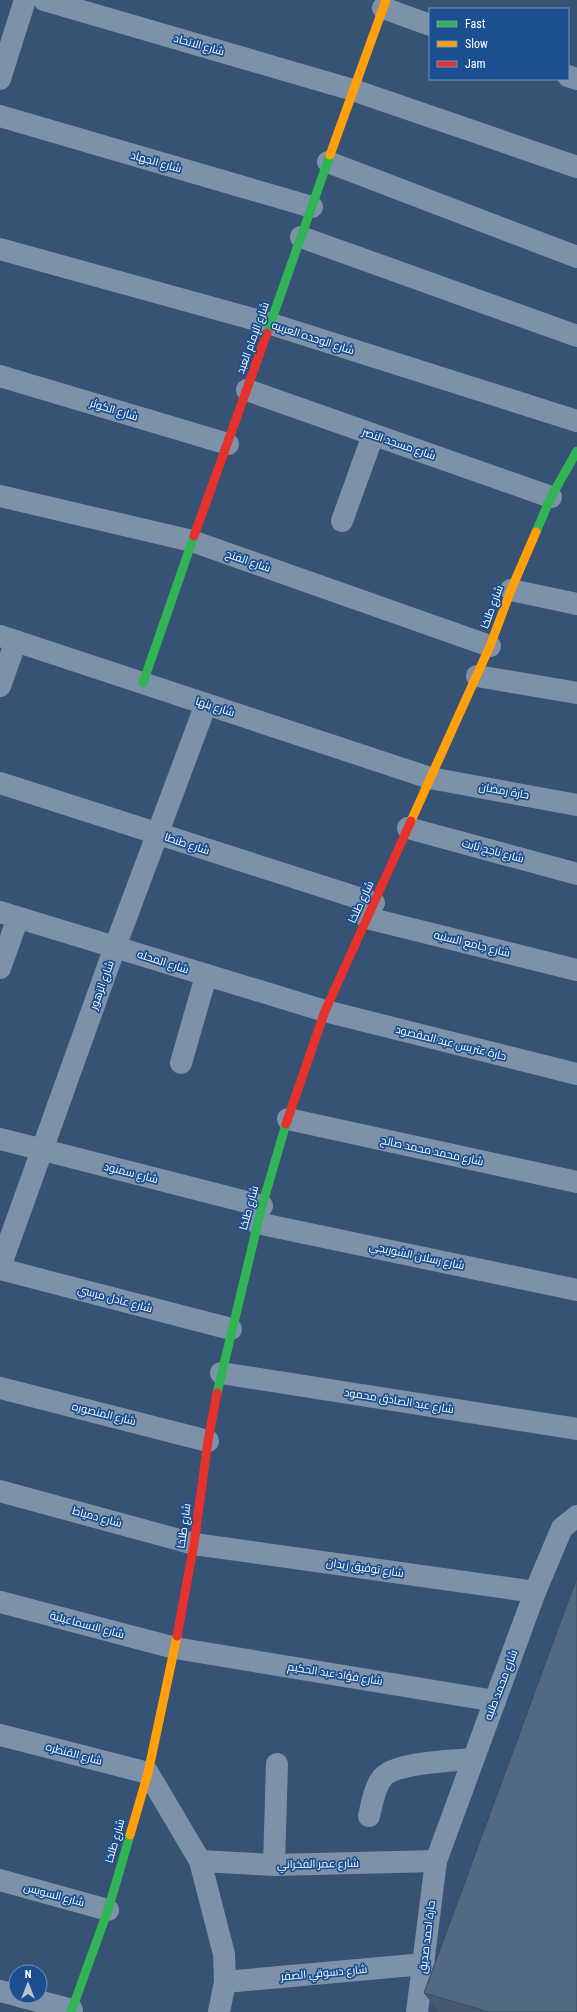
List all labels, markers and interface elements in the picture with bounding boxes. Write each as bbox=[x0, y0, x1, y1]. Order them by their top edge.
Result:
legend bbox=[429, 8, 569, 80]
text: Fast bbox=[465, 17, 486, 31]
street label: شارع الاتحاد bbox=[172, 32, 226, 59]
text: Slow bbox=[465, 37, 488, 51]
text: Jam bbox=[465, 57, 486, 71]
street label: شارع الجهاد bbox=[129, 149, 183, 176]
street label: شارع الإمام العبد bbox=[234, 300, 273, 376]
street label: شارع الوحده العربيه bbox=[270, 319, 356, 358]
street label: شارع الكوثر bbox=[87, 396, 140, 424]
street label: شارع مسجد النصر bbox=[359, 425, 437, 464]
street label: شارع الفتح bbox=[223, 547, 272, 576]
street label: شارع طلخا bbox=[478, 584, 507, 631]
street label: شارع بنها bbox=[193, 695, 236, 720]
street label: حارة رمضان bbox=[478, 780, 530, 802]
street label: شارع طنطا bbox=[162, 831, 211, 858]
street label: شارع ناجح ثابت bbox=[460, 836, 525, 866]
street label: شارع طلخا bbox=[346, 879, 377, 926]
street label: شارع جامع السنيه bbox=[432, 928, 511, 961]
street label: شارع المحله bbox=[135, 948, 191, 977]
street label: شارع الزهور bbox=[87, 959, 118, 1013]
street label: حارة عتريس عبد المقصود bbox=[394, 1023, 508, 1063]
street label: شارع محمد محمد صالح bbox=[379, 1134, 485, 1169]
street label: شارع سمنود bbox=[102, 1160, 159, 1187]
street label: شارع طلخا bbox=[237, 1184, 262, 1232]
street label: شارع رسلان الشوربجي bbox=[368, 1240, 466, 1274]
street label: شارع عادل مرسي bbox=[76, 1283, 154, 1316]
street label: شارع عبد الصادق محمود bbox=[343, 1386, 455, 1417]
street label: شارع المنصوره bbox=[70, 1400, 137, 1429]
street label: شارع طلخا bbox=[174, 1503, 195, 1549]
street label: شارع دمياط bbox=[70, 1504, 123, 1531]
street label: شارع توفيق زيدان bbox=[325, 1556, 405, 1581]
street label: شارع الاسماعيلية bbox=[48, 1609, 126, 1642]
street label: شارع محمد طلبه bbox=[482, 1648, 521, 1722]
street label: شارع فؤاد عبد الحكيم bbox=[286, 1660, 384, 1689]
street label: شارع القنطره bbox=[44, 1740, 104, 1769]
street label: شارع طلخا bbox=[103, 1817, 128, 1865]
street label: شارع عمر الفخراني bbox=[277, 1857, 359, 1873]
street label: شارع السويس bbox=[22, 1881, 86, 1910]
street label: حارة احمد صديق bbox=[416, 1900, 438, 1974]
street label: شارع دسوقي الصقر bbox=[279, 1963, 368, 1985]
north arrow bbox=[8, 1964, 48, 2004]
text: N bbox=[25, 1968, 32, 1981]

